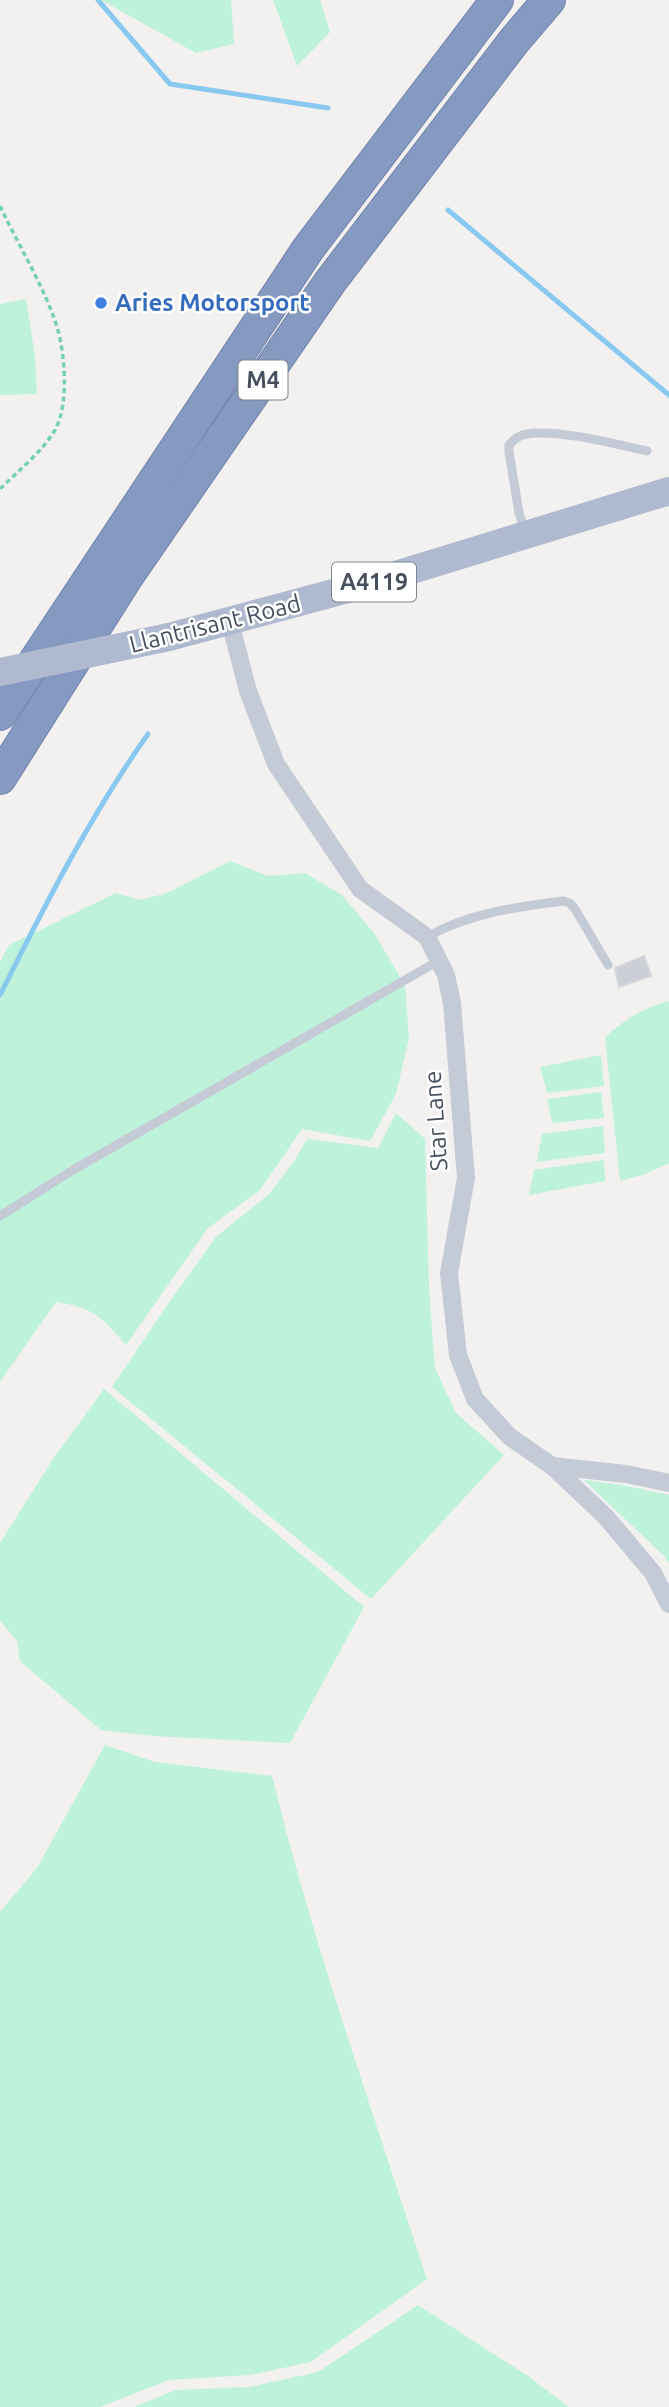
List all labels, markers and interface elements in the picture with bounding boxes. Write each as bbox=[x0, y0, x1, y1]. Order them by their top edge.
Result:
place label: Aries Motorsport bbox=[115, 289, 310, 316]
marker: Aries Motorsport bbox=[93, 295, 109, 311]
road number: M4 bbox=[238, 360, 288, 400]
road number: A4119 bbox=[332, 562, 416, 602]
street label: Llantrisant Road bbox=[126, 589, 303, 658]
street label: Star Lane bbox=[419, 1070, 452, 1172]

